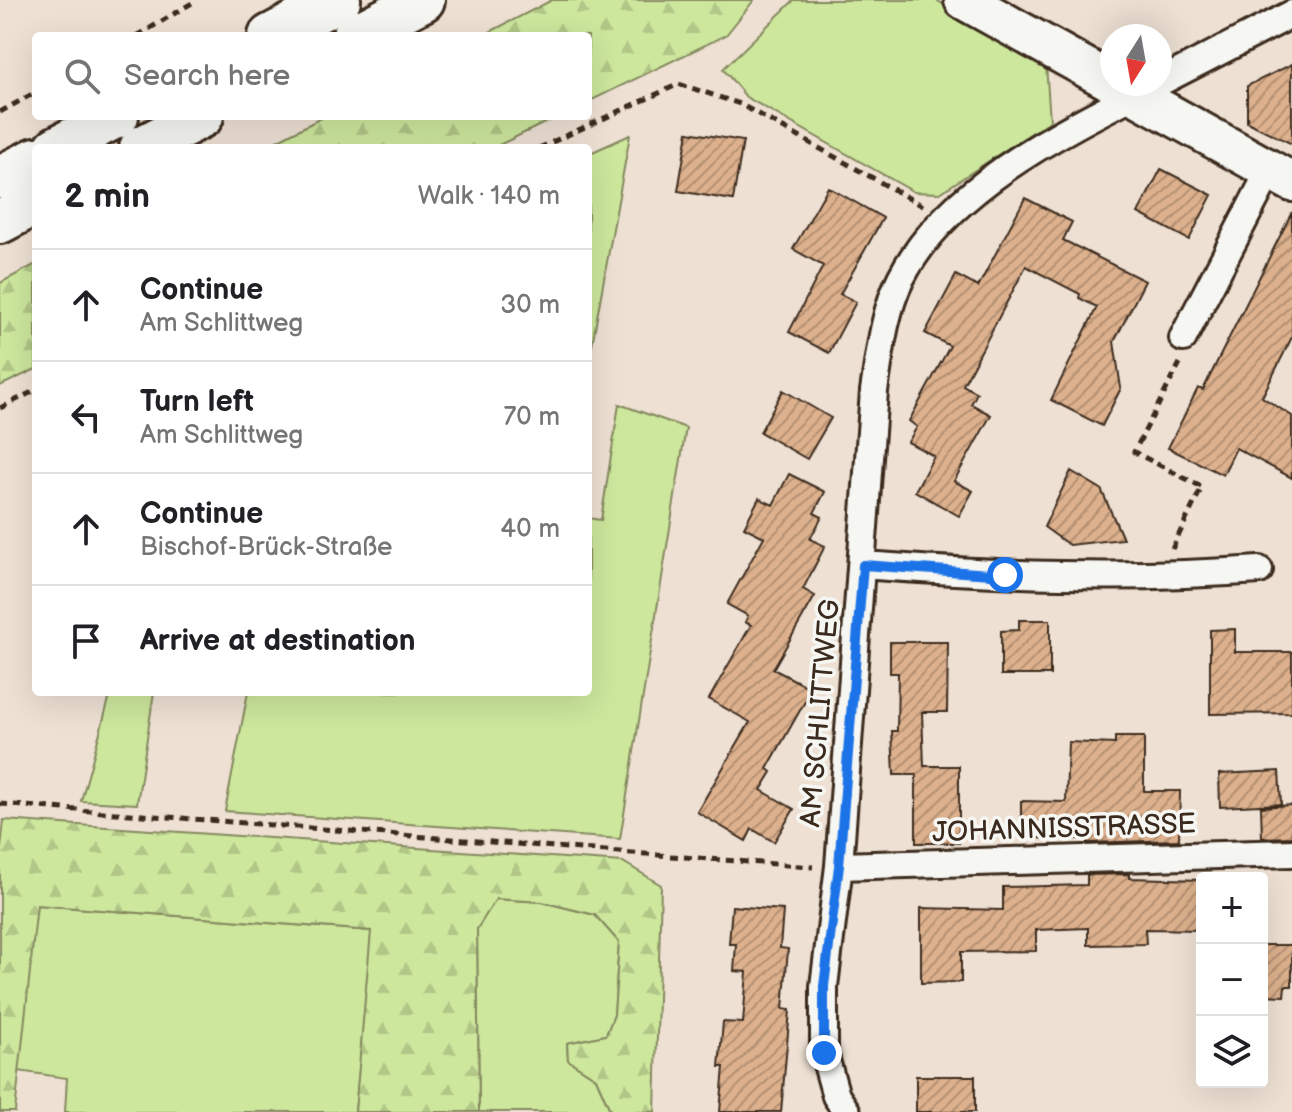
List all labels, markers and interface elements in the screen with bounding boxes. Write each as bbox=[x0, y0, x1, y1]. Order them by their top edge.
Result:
north arrow bbox=[1100, 24, 1172, 96]
search box bbox=[32, 32, 592, 120]
icon: search bbox=[60, 54, 104, 98]
text: Search here bbox=[124, 58, 290, 94]
text: 2 min bbox=[64, 176, 150, 217]
text: Walk · 140 m bbox=[418, 181, 560, 212]
text: Continue bbox=[140, 272, 263, 308]
icon: ahead bbox=[64, 283, 108, 327]
text: 30 m bbox=[500, 290, 560, 321]
text: Am Schlittweg bbox=[140, 308, 303, 339]
text: Turn left bbox=[140, 384, 254, 420]
icon: left bbox=[64, 395, 108, 439]
text: 70 m bbox=[503, 402, 560, 433]
text: Am Schlittweg bbox=[140, 420, 303, 451]
text: Continue bbox=[140, 496, 263, 532]
icon: ahead bbox=[64, 507, 108, 551]
text: 40 m bbox=[500, 514, 560, 545]
text: Bischof-Brück-Straße bbox=[140, 532, 392, 563]
route start bbox=[987, 557, 1023, 593]
street label: AM SCHLITTWEG bbox=[794, 598, 847, 828]
icon: arrive bbox=[64, 619, 108, 663]
text: Arrive at destination bbox=[140, 623, 416, 659]
street label: JOHANNISSTRASSE bbox=[932, 807, 1197, 850]
map controls bbox=[1196, 872, 1268, 1088]
button: + bbox=[1196, 872, 1268, 944]
button: − bbox=[1196, 944, 1268, 1016]
button: layers bbox=[1196, 1016, 1268, 1088]
route end bbox=[806, 1035, 842, 1071]

